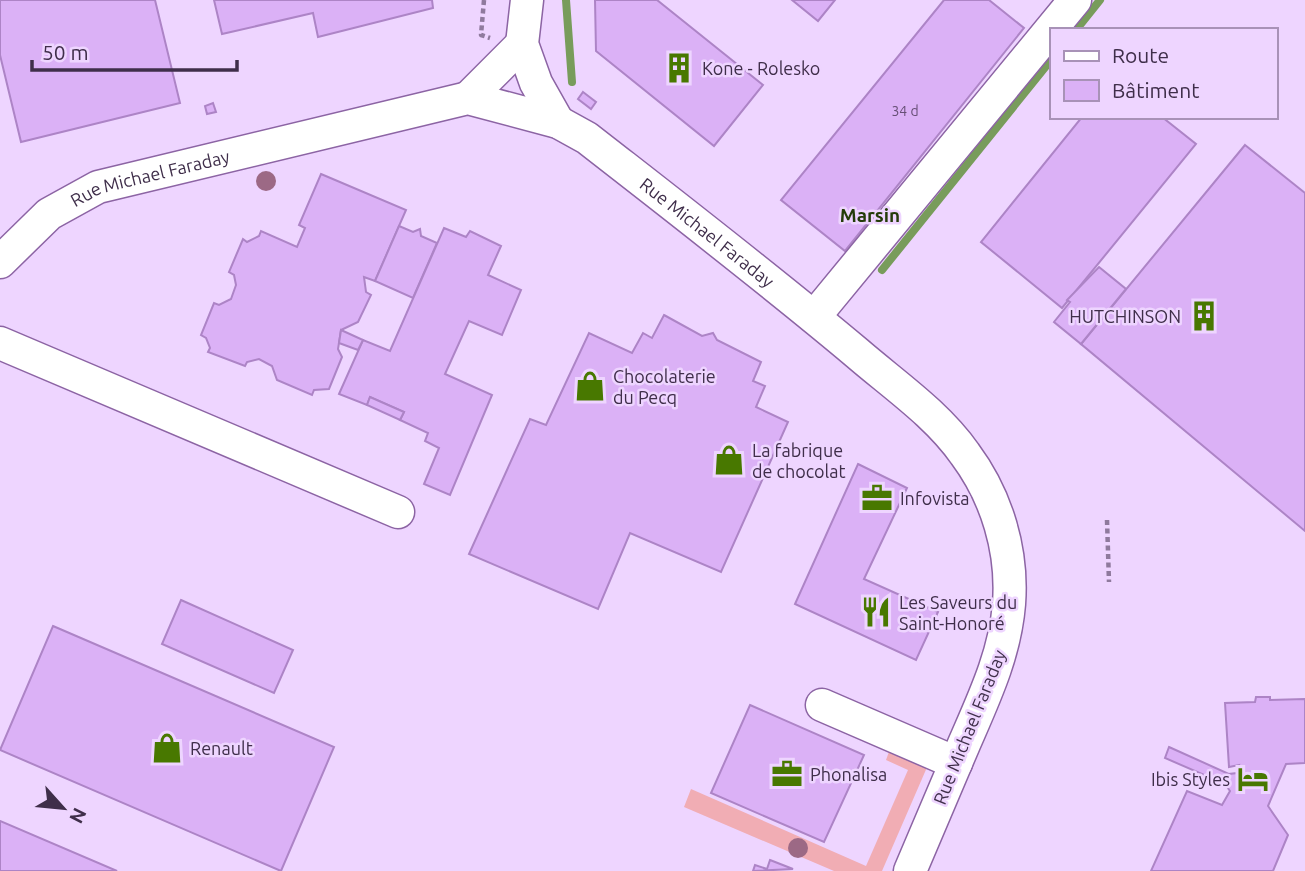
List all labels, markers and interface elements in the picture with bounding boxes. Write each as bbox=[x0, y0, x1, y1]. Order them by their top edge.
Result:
scale bar bbox=[32, 28, 236, 72]
legend bbox=[1050, 28, 1277, 119]
text: 50 m bbox=[42, 40, 89, 64]
text: Route bbox=[1112, 43, 1169, 67]
building icon: Kone - Rolesko bbox=[662, 51, 696, 85]
place label: Kone - Rolesko bbox=[702, 58, 820, 78]
text: Bâtiment bbox=[1112, 78, 1199, 102]
house number: 34 d bbox=[891, 103, 919, 119]
street label: Rue Michael Faraday bbox=[67, 146, 232, 210]
street label: Rue Michael Faraday bbox=[636, 173, 778, 291]
district label: Marsin bbox=[840, 204, 900, 226]
building icon: HUTCHINSON bbox=[1187, 299, 1221, 333]
place label: HUTCHINSON bbox=[1069, 306, 1181, 326]
place label: Chocolaterie du Pecq bbox=[613, 366, 716, 407]
shop icon: Chocolaterie du Pecq bbox=[573, 369, 607, 403]
place label: La fabrique de chocolat bbox=[752, 440, 846, 481]
shop icon: La fabrique de chocolat bbox=[712, 443, 746, 477]
office icon: Infovista bbox=[860, 481, 894, 515]
place label: Infovista bbox=[900, 488, 969, 508]
place label: Les Saveurs du Saint-Honoré bbox=[899, 592, 1017, 633]
restaurant icon: Les Saveurs du Saint-Honoré bbox=[859, 595, 893, 629]
street label: Rue Michael Faraday bbox=[929, 647, 1009, 807]
shop icon: Renault bbox=[150, 731, 184, 765]
place label: Renault bbox=[190, 738, 253, 758]
office icon: Phonalisa bbox=[770, 757, 804, 791]
hotel icon: Ibis Styles bbox=[1236, 762, 1270, 796]
place label: Phonalisa bbox=[810, 764, 887, 784]
place label: Ibis Styles bbox=[1151, 769, 1230, 789]
north arrow bbox=[28, 773, 98, 843]
text: N bbox=[65, 804, 91, 827]

